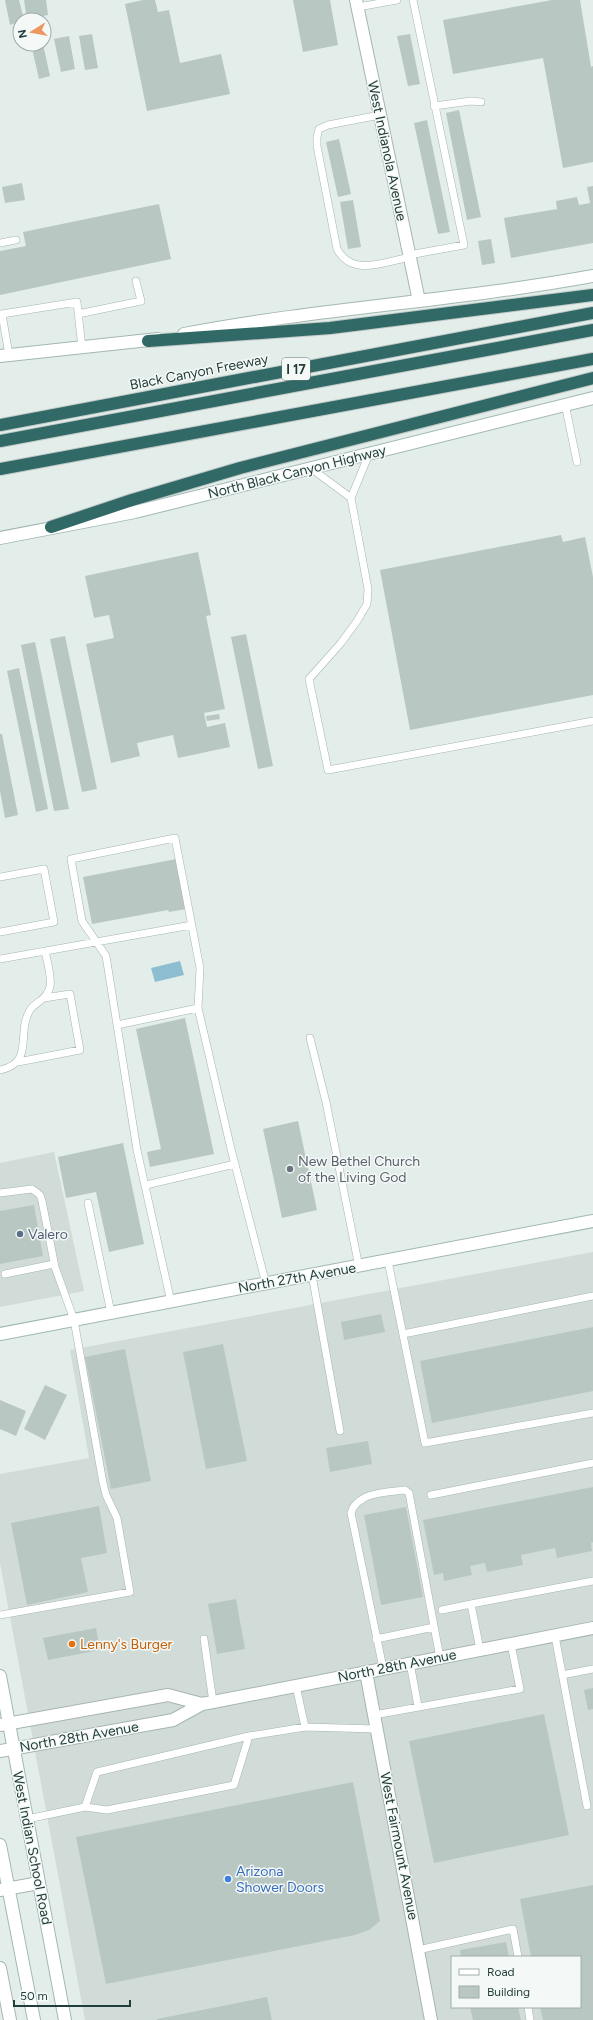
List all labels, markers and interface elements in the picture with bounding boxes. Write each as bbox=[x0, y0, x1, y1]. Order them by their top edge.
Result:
north arrow bbox=[12, 12, 52, 52]
text: N bbox=[15, 28, 30, 39]
street label: West Indianola Avenue bbox=[364, 79, 410, 223]
street label: Black Canyon Freeway bbox=[128, 350, 270, 394]
road number: I 17 bbox=[282, 358, 310, 380]
street label: North Black Canyon Highway bbox=[206, 441, 389, 502]
place label: New Bethel Church of the Living God bbox=[298, 1153, 420, 1186]
marker: New Bethel Church of the Living God bbox=[285, 1164, 295, 1174]
place label: Valero bbox=[28, 1226, 68, 1243]
marker: Valero bbox=[15, 1229, 25, 1239]
street label: North 27th Avenue bbox=[237, 1259, 358, 1297]
place label: Lenny's Burger bbox=[80, 1636, 173, 1653]
marker: Lenny's Burger bbox=[67, 1639, 77, 1649]
street label: North 28th Avenue bbox=[336, 1646, 458, 1686]
street label: North 28th Avenue bbox=[18, 1718, 140, 1756]
street label: West Indian School Road bbox=[9, 1770, 55, 1926]
street label: West Fairmount Avenue bbox=[376, 1771, 422, 1922]
place label: Arizona Shower Doors bbox=[236, 1863, 324, 1896]
marker: Arizona Shower Doors bbox=[223, 1874, 233, 1884]
legend bbox=[451, 1956, 581, 2008]
text: Road bbox=[487, 1965, 515, 1979]
scale bar bbox=[14, 1982, 130, 2008]
text: Building bbox=[487, 1985, 530, 1999]
text: 50 m bbox=[20, 1989, 48, 2003]

